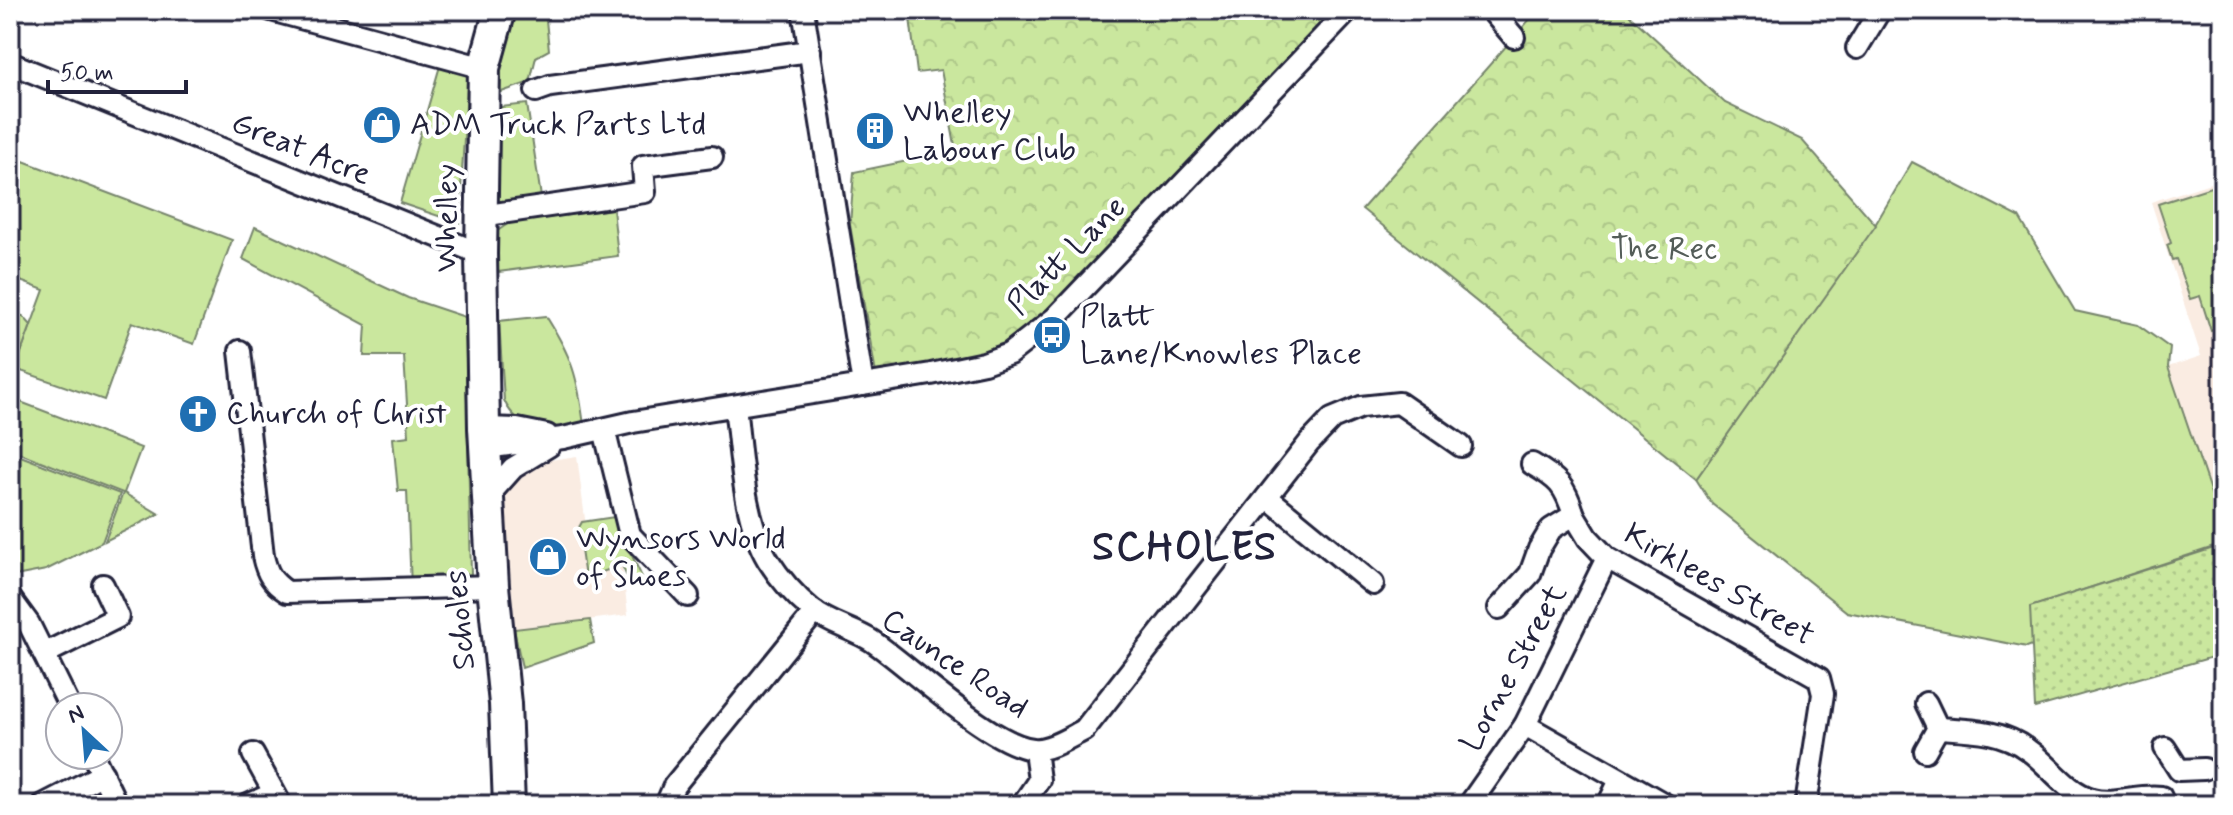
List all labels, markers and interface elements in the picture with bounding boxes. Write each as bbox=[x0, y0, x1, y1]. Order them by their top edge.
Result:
scale bar bbox=[48, 44, 186, 94]
text: 50 m bbox=[60, 58, 114, 89]
place label: Whelley Labour Club bbox=[903, 92, 1076, 171]
street label: Great Acre bbox=[225, 102, 377, 196]
shop icon: ADM Truck Parts Ltd bbox=[361, 104, 403, 146]
place label: ADM Truck Parts Ltd bbox=[410, 104, 706, 146]
building icon: Whelley Labour Club bbox=[854, 110, 896, 152]
street label: Whelley bbox=[426, 164, 468, 272]
street label: Platt Lane bbox=[998, 187, 1136, 325]
park label: The Rec bbox=[1611, 228, 1717, 270]
place label: Platt Lane/Knowles Place bbox=[1080, 296, 1362, 375]
bus stop icon: Platt Lane/Knowles Place bbox=[1031, 314, 1073, 356]
church icon: Church of Christ bbox=[177, 393, 219, 435]
place label: Church of Christ bbox=[226, 393, 447, 435]
street label: Kirklees Street bbox=[1616, 513, 1822, 657]
place label: Wynsors World of Shoes bbox=[576, 518, 786, 597]
district label: SCHOLES bbox=[1092, 522, 1278, 574]
shop icon: Wynsors World of Shoes bbox=[527, 536, 569, 578]
street label: Scholes bbox=[436, 568, 486, 672]
street label: Lorne Street bbox=[1451, 577, 1577, 759]
street label: Caunce Road bbox=[873, 599, 1037, 729]
north arrow bbox=[44, 691, 124, 771]
text: N bbox=[63, 699, 89, 731]

